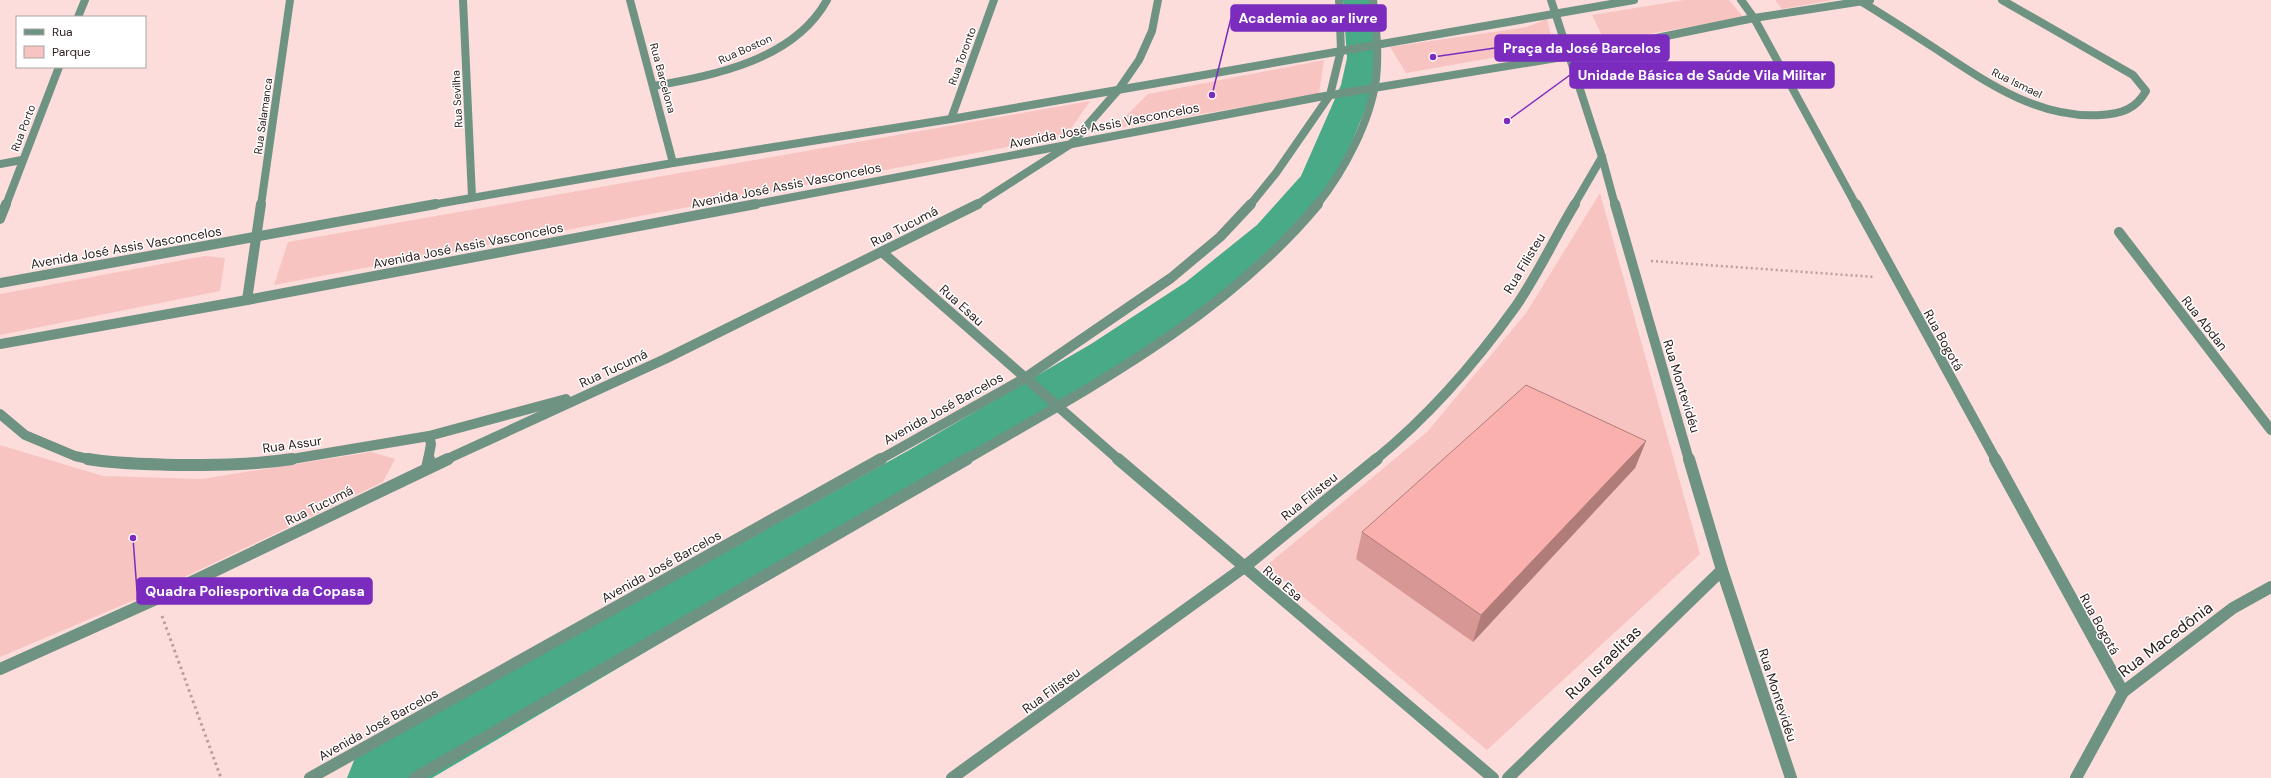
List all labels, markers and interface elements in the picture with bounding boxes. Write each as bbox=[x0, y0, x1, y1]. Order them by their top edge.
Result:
callout: Academia ao ar livre bbox=[1231, 5, 1386, 31]
text: Academia ao ar livre bbox=[1238, 9, 1378, 27]
legend bbox=[16, 16, 146, 68]
text: Rua bbox=[52, 24, 73, 40]
street label: Rua Toronto bbox=[945, 25, 979, 87]
street label: Rua Boston bbox=[716, 31, 774, 67]
callout: Praça da José Barcelos bbox=[1495, 35, 1669, 61]
text: Praça da José Barcelos bbox=[1503, 39, 1661, 57]
street label: Rua Barcelona bbox=[647, 41, 679, 115]
text: Parque bbox=[52, 44, 91, 60]
callout: Unidade Básica de Saúde Vila Militar bbox=[1570, 62, 1834, 88]
street label: Rua Ismael bbox=[1990, 65, 2044, 101]
text: Unidade Básica de Saúde Vila Militar bbox=[1578, 66, 1827, 84]
street label: Rua Sevilha bbox=[449, 70, 465, 128]
street label: Rua Salamanca bbox=[251, 77, 275, 155]
street label: Avenida José Assis Vasconcelos bbox=[1007, 99, 1201, 152]
street label: Rua Porto bbox=[8, 103, 38, 153]
street label: Avenida José Assis Vasconcelos bbox=[689, 159, 883, 212]
street label: Rua Tucumá bbox=[868, 202, 941, 251]
street label: Avenida José Assis Vasconcelos bbox=[371, 219, 565, 272]
street label: Avenida José Assis Vasconcelos bbox=[29, 222, 223, 273]
street label: Rua Filisteu bbox=[1500, 230, 1549, 297]
street label: Rua Esau bbox=[936, 281, 987, 330]
street label: Rua Abdan bbox=[2178, 292, 2231, 354]
street label: Rua Bogotá bbox=[1920, 307, 1967, 374]
street label: Rua Montevidéu bbox=[1659, 337, 1704, 435]
street label: Rua Tucumá bbox=[576, 345, 650, 392]
street label: Avenida José Barcelos bbox=[880, 368, 1006, 448]
street label: Rua Assur bbox=[261, 432, 323, 457]
street label: Rua Filisteu bbox=[1278, 468, 1341, 524]
street label: Rua Tucumá bbox=[283, 482, 356, 529]
street label: Avenida José Barcelos bbox=[598, 526, 724, 606]
street label: Rua Esa bbox=[1259, 562, 1306, 605]
callout: Quadra Poliesportiva da Copasa bbox=[137, 578, 372, 604]
text: Quadra Poliesportiva da Copasa bbox=[145, 582, 365, 600]
street label: Rua Bogotá bbox=[2076, 591, 2123, 658]
street label: Rua Macedônia bbox=[2114, 597, 2217, 682]
street label: Rua Israelitas bbox=[1561, 621, 1646, 704]
street label: Rua Montevidéu bbox=[1754, 646, 1801, 744]
street label: Rua Filisteu bbox=[1019, 664, 1084, 717]
street label: Avenida José Barcelos bbox=[315, 684, 441, 764]

